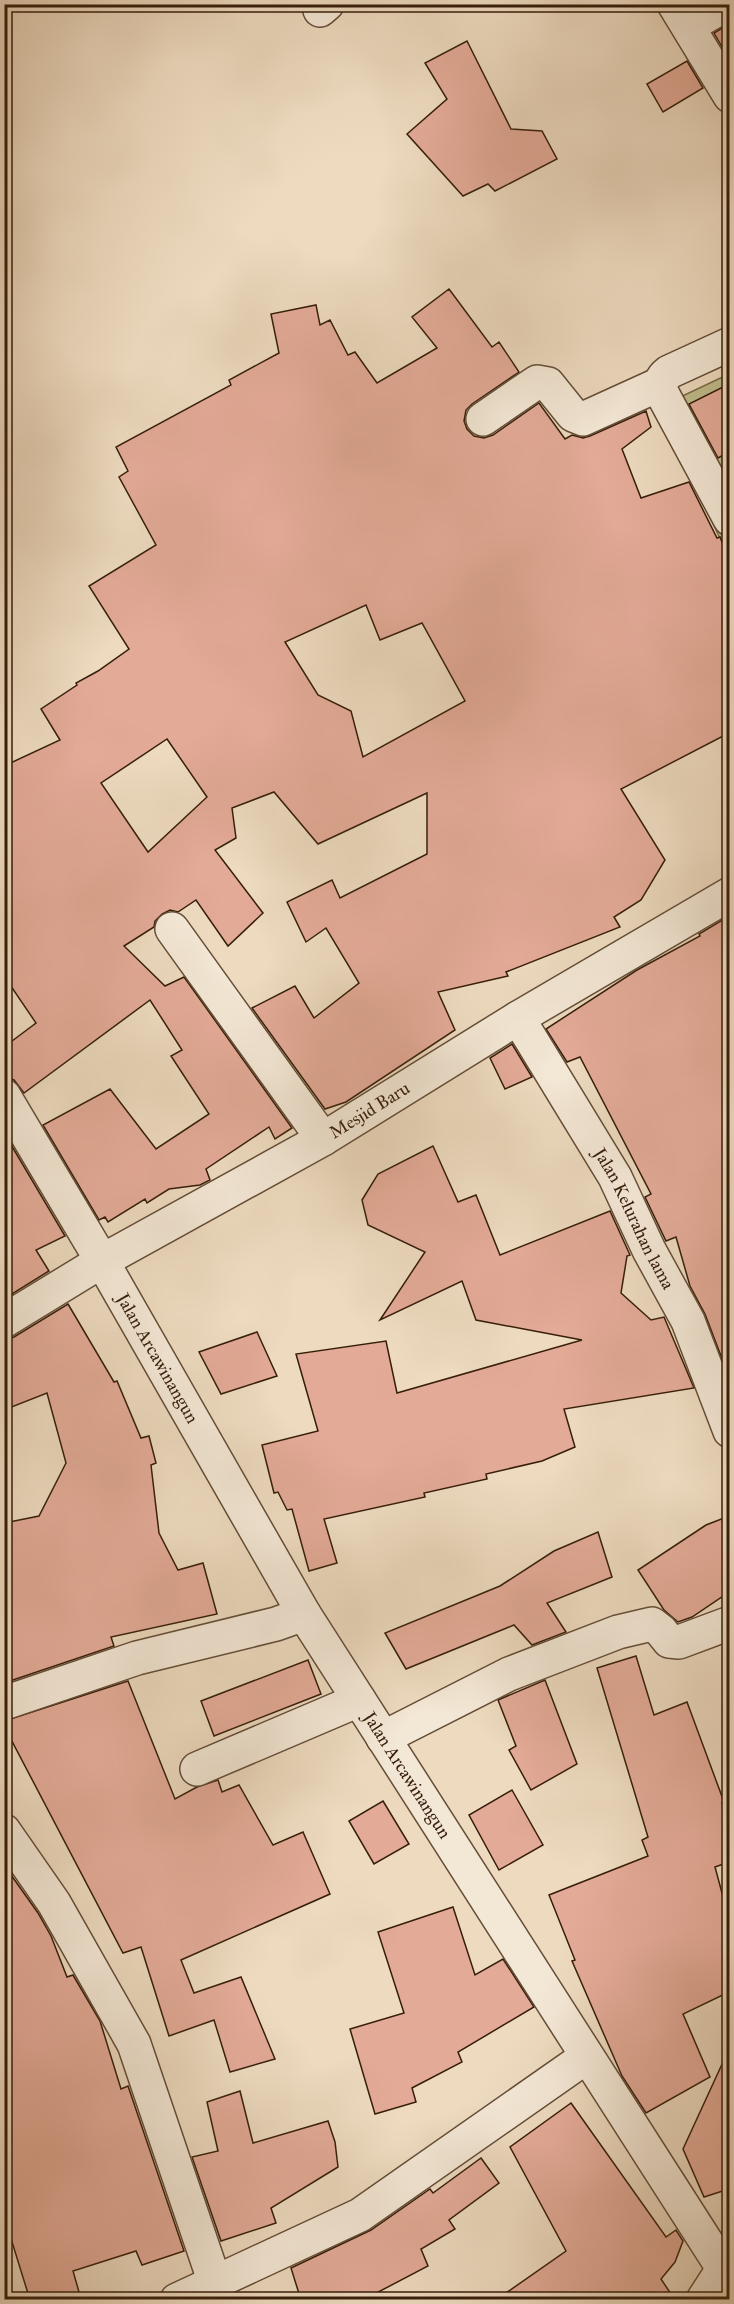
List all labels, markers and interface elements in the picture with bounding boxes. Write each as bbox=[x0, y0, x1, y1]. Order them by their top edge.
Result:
street label: Mesjid Baru bbox=[325, 1077, 414, 1143]
street label: Jalan Kelurahan lama bbox=[587, 1142, 680, 1293]
street label: Jalan Arcawinangun bbox=[110, 1288, 204, 1427]
street label: Jalan Arcawinangun bbox=[357, 1706, 456, 1843]

